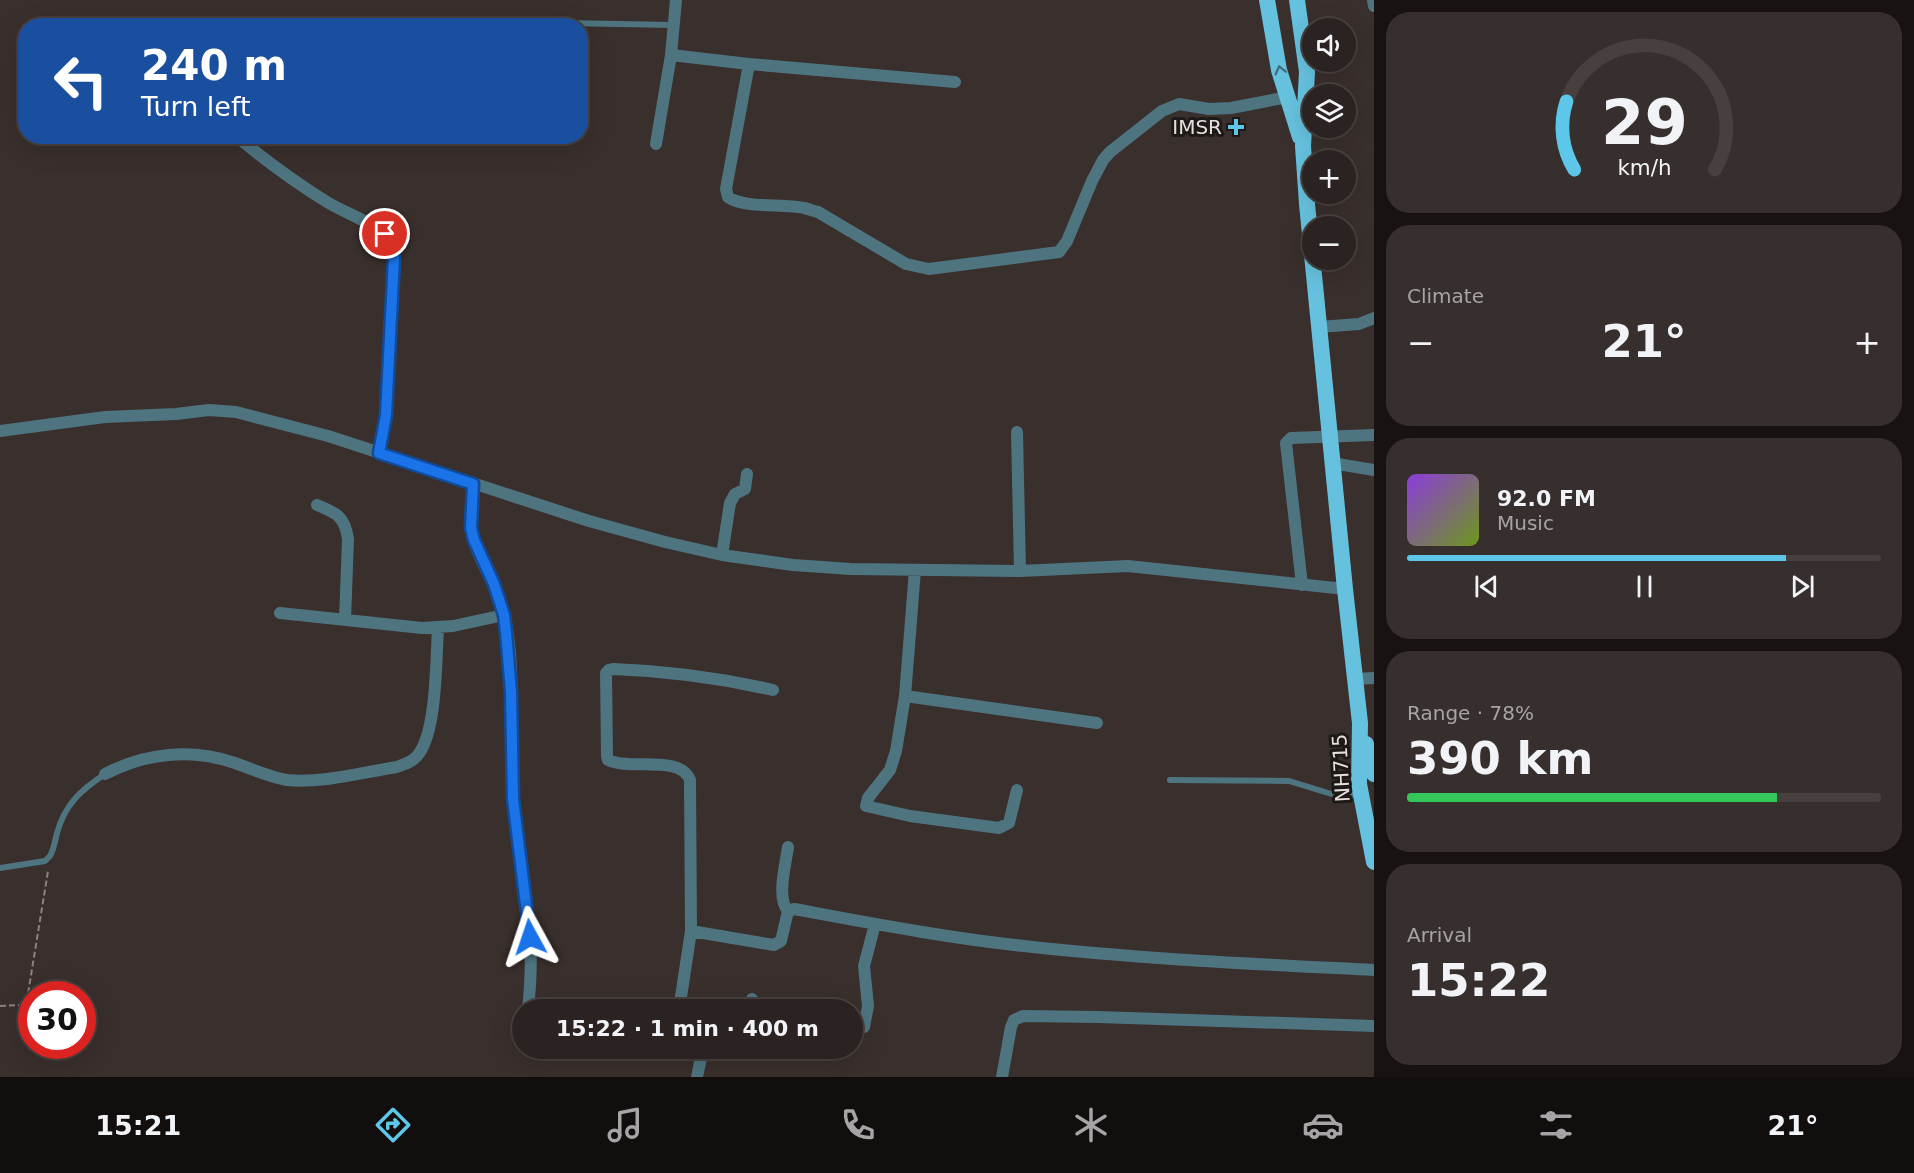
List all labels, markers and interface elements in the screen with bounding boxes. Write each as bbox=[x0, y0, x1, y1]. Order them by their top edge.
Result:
map controls bbox=[1302, 18, 1356, 270]
button: sound bbox=[1302, 18, 1356, 72]
text: 240 m bbox=[141, 41, 287, 90]
icon: left bbox=[42, 42, 120, 120]
one-way arrow bbox=[1274, 65, 1287, 75]
button: layers bbox=[1302, 84, 1356, 138]
text: 29 bbox=[1601, 86, 1687, 159]
text: Turn left bbox=[141, 91, 251, 122]
place label: IMSR bbox=[1172, 115, 1222, 139]
marker: IMSR bbox=[1227, 118, 1245, 136]
button: + bbox=[1302, 150, 1356, 204]
text: km/h bbox=[1617, 155, 1671, 180]
pin bbox=[359, 208, 410, 259]
button: − bbox=[1302, 216, 1356, 270]
icon: arrive bbox=[368, 217, 401, 250]
text: Climate bbox=[1407, 284, 1484, 308]
text: 21° bbox=[1601, 315, 1687, 368]
text: − bbox=[1407, 323, 1435, 362]
text: + bbox=[1853, 323, 1881, 362]
text: 92.0 FM bbox=[1497, 486, 1596, 511]
text: Music bbox=[1497, 511, 1554, 535]
icon: previous bbox=[1470, 570, 1503, 603]
icon: pause bbox=[1628, 570, 1661, 603]
icon: next bbox=[1786, 570, 1819, 603]
text: Range · 78% bbox=[1407, 701, 1534, 725]
text: 390 km bbox=[1407, 732, 1593, 785]
street label: NH715 bbox=[1327, 733, 1355, 803]
position arrow bbox=[498, 905, 562, 969]
text: Arrival bbox=[1407, 923, 1472, 947]
text: 15:22 bbox=[1407, 954, 1550, 1007]
speed limit sign: 30 bbox=[18, 981, 96, 1059]
text: 15:22 · 1 min · 400 m bbox=[556, 1016, 819, 1041]
icon: directions bbox=[372, 1104, 414, 1146]
icon: music bbox=[604, 1104, 646, 1146]
icon: phone bbox=[837, 1104, 879, 1146]
icon: climate bbox=[1070, 1104, 1112, 1146]
icon: car bbox=[1302, 1104, 1344, 1146]
icon: filters bbox=[1535, 1104, 1577, 1146]
text: 15:21 bbox=[95, 1110, 181, 1141]
text: 21° bbox=[1768, 1110, 1819, 1141]

